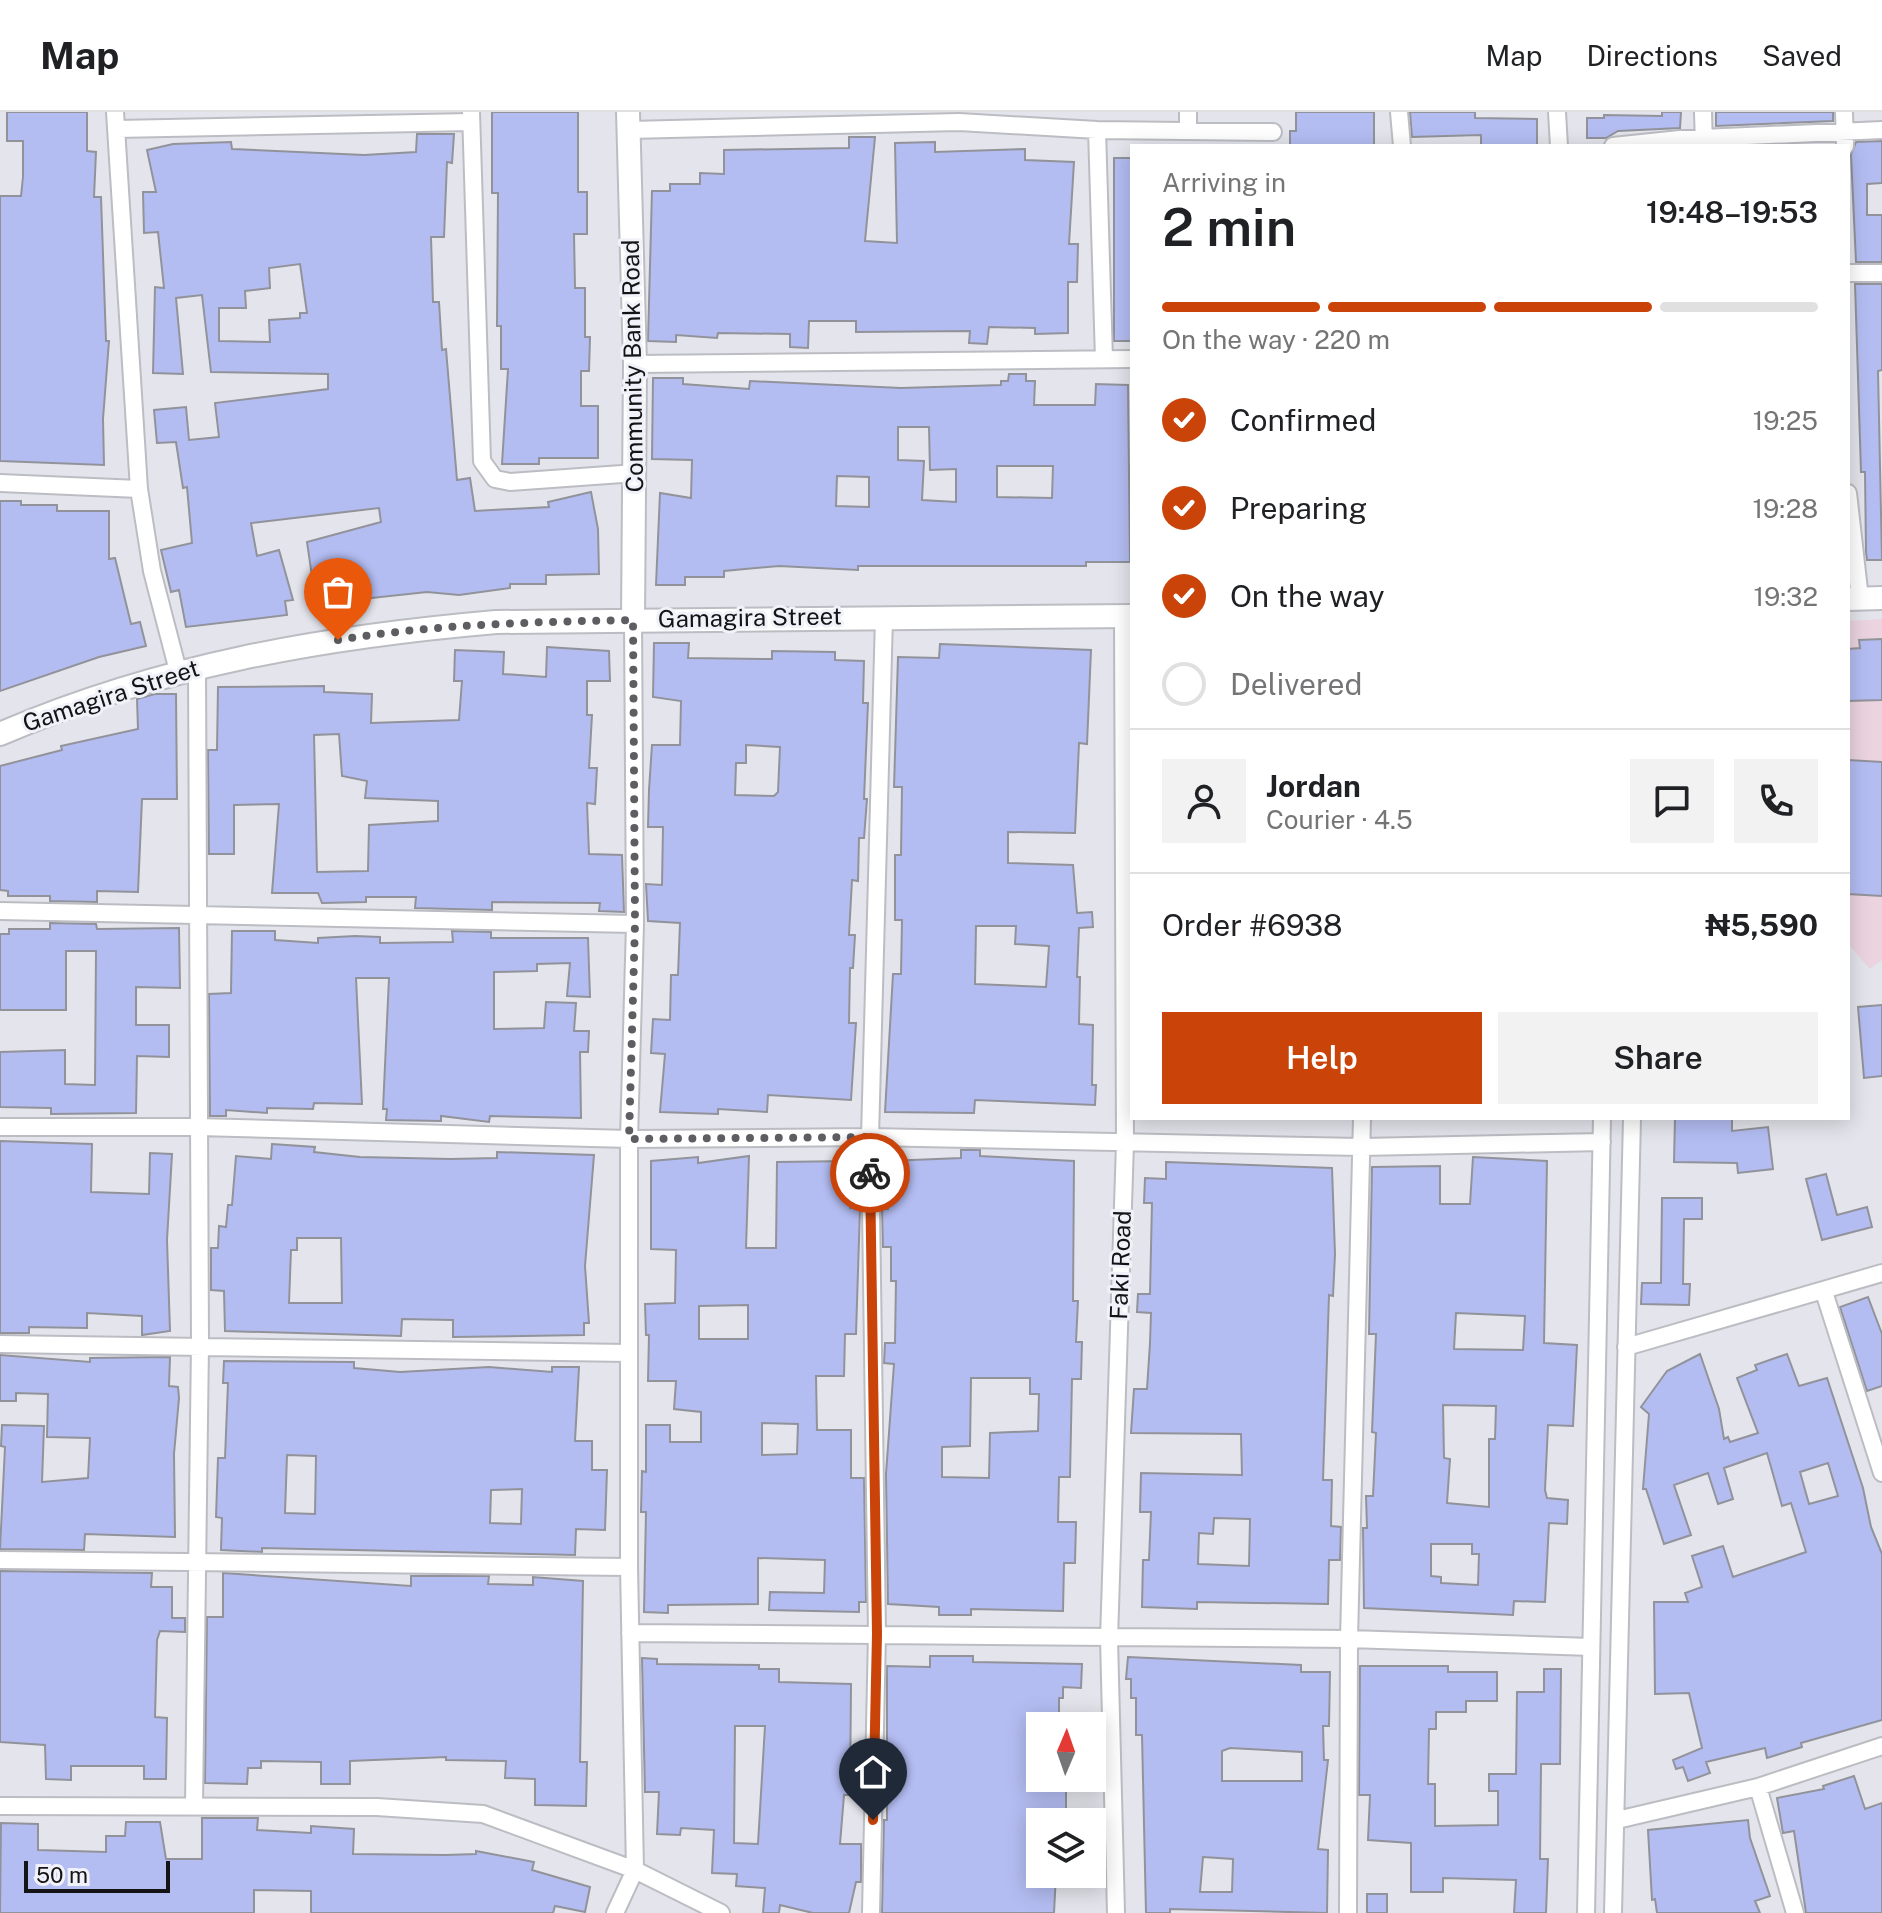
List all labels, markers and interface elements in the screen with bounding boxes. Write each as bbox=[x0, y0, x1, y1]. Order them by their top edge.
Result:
text: Map bbox=[40, 33, 119, 78]
text: Map bbox=[1486, 39, 1542, 72]
text: Directions bbox=[1586, 39, 1718, 72]
text: Saved bbox=[1762, 39, 1842, 72]
text: Arriving in bbox=[1162, 167, 1286, 198]
text: 19:48–19:53 bbox=[1646, 194, 1818, 230]
text: 2 min bbox=[1162, 197, 1296, 258]
street label: Community Bank Road bbox=[616, 239, 648, 493]
text: On the way · 220 m bbox=[1162, 324, 1390, 355]
icon: check bbox=[1162, 398, 1206, 442]
text: Confirmed bbox=[1230, 402, 1376, 438]
text: 19:25 bbox=[1753, 405, 1818, 436]
icon: check bbox=[1162, 486, 1206, 530]
text: Preparing bbox=[1230, 490, 1367, 526]
text: 19:28 bbox=[1752, 493, 1818, 524]
pin bbox=[304, 558, 372, 640]
icon: bag bbox=[316, 570, 360, 614]
icon: check bbox=[1162, 574, 1206, 618]
text: On the way bbox=[1230, 578, 1384, 614]
text: 19:32 bbox=[1753, 581, 1818, 612]
street label: Gamagira Street bbox=[658, 601, 842, 633]
street label: Gamagira Street bbox=[19, 653, 203, 737]
text: Delivered bbox=[1230, 666, 1362, 702]
button: person bbox=[1162, 759, 1246, 843]
button: chat bbox=[1630, 759, 1714, 843]
button: phone bbox=[1734, 759, 1818, 843]
text: Jordan bbox=[1266, 768, 1361, 804]
text: Courier · 4.5 bbox=[1266, 804, 1413, 835]
text: Order #6938 bbox=[1162, 907, 1342, 943]
text: ₦5,590 bbox=[1705, 907, 1818, 943]
button: Help bbox=[1162, 1012, 1482, 1104]
button: Share bbox=[1498, 1012, 1818, 1104]
courier bbox=[830, 1133, 910, 1213]
icon: bike bbox=[848, 1151, 892, 1195]
street label: Faki Road bbox=[1104, 1210, 1136, 1320]
north arrow bbox=[1026, 1712, 1106, 1792]
map controls bbox=[1026, 1712, 1106, 1888]
pin bbox=[839, 1738, 907, 1820]
icon: home bbox=[851, 1750, 895, 1794]
button: layers bbox=[1026, 1808, 1106, 1888]
scale bar bbox=[24, 1857, 170, 1893]
text: 50 m bbox=[36, 1862, 88, 1888]

